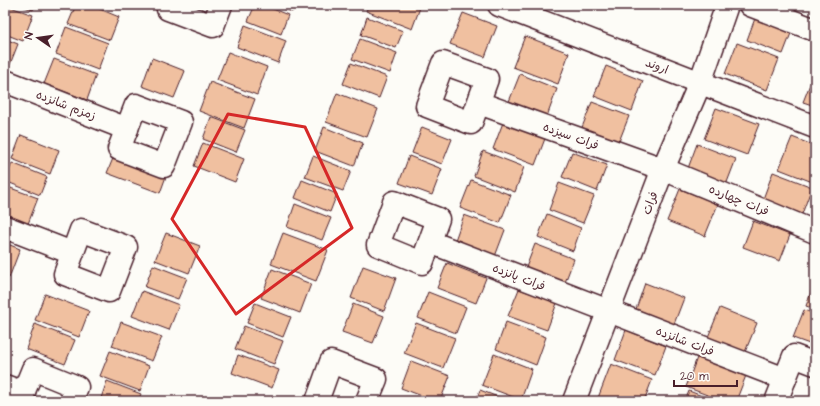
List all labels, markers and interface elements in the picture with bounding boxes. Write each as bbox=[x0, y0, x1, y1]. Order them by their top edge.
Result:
north arrow bbox=[18, 18, 58, 58]
text: N bbox=[21, 31, 37, 41]
street label: اروند bbox=[643, 54, 671, 79]
street label: زمزم شانزده bbox=[33, 86, 98, 125]
street label: فرات سیزده bbox=[541, 119, 601, 154]
street label: فرات چهارده bbox=[706, 181, 771, 220]
street label: فرات bbox=[638, 189, 663, 217]
street label: فرات پانزده bbox=[490, 260, 548, 295]
street label: فرات شانزده bbox=[653, 323, 716, 360]
scale bar bbox=[674, 362, 737, 388]
text: 20 m bbox=[680, 368, 709, 385]

